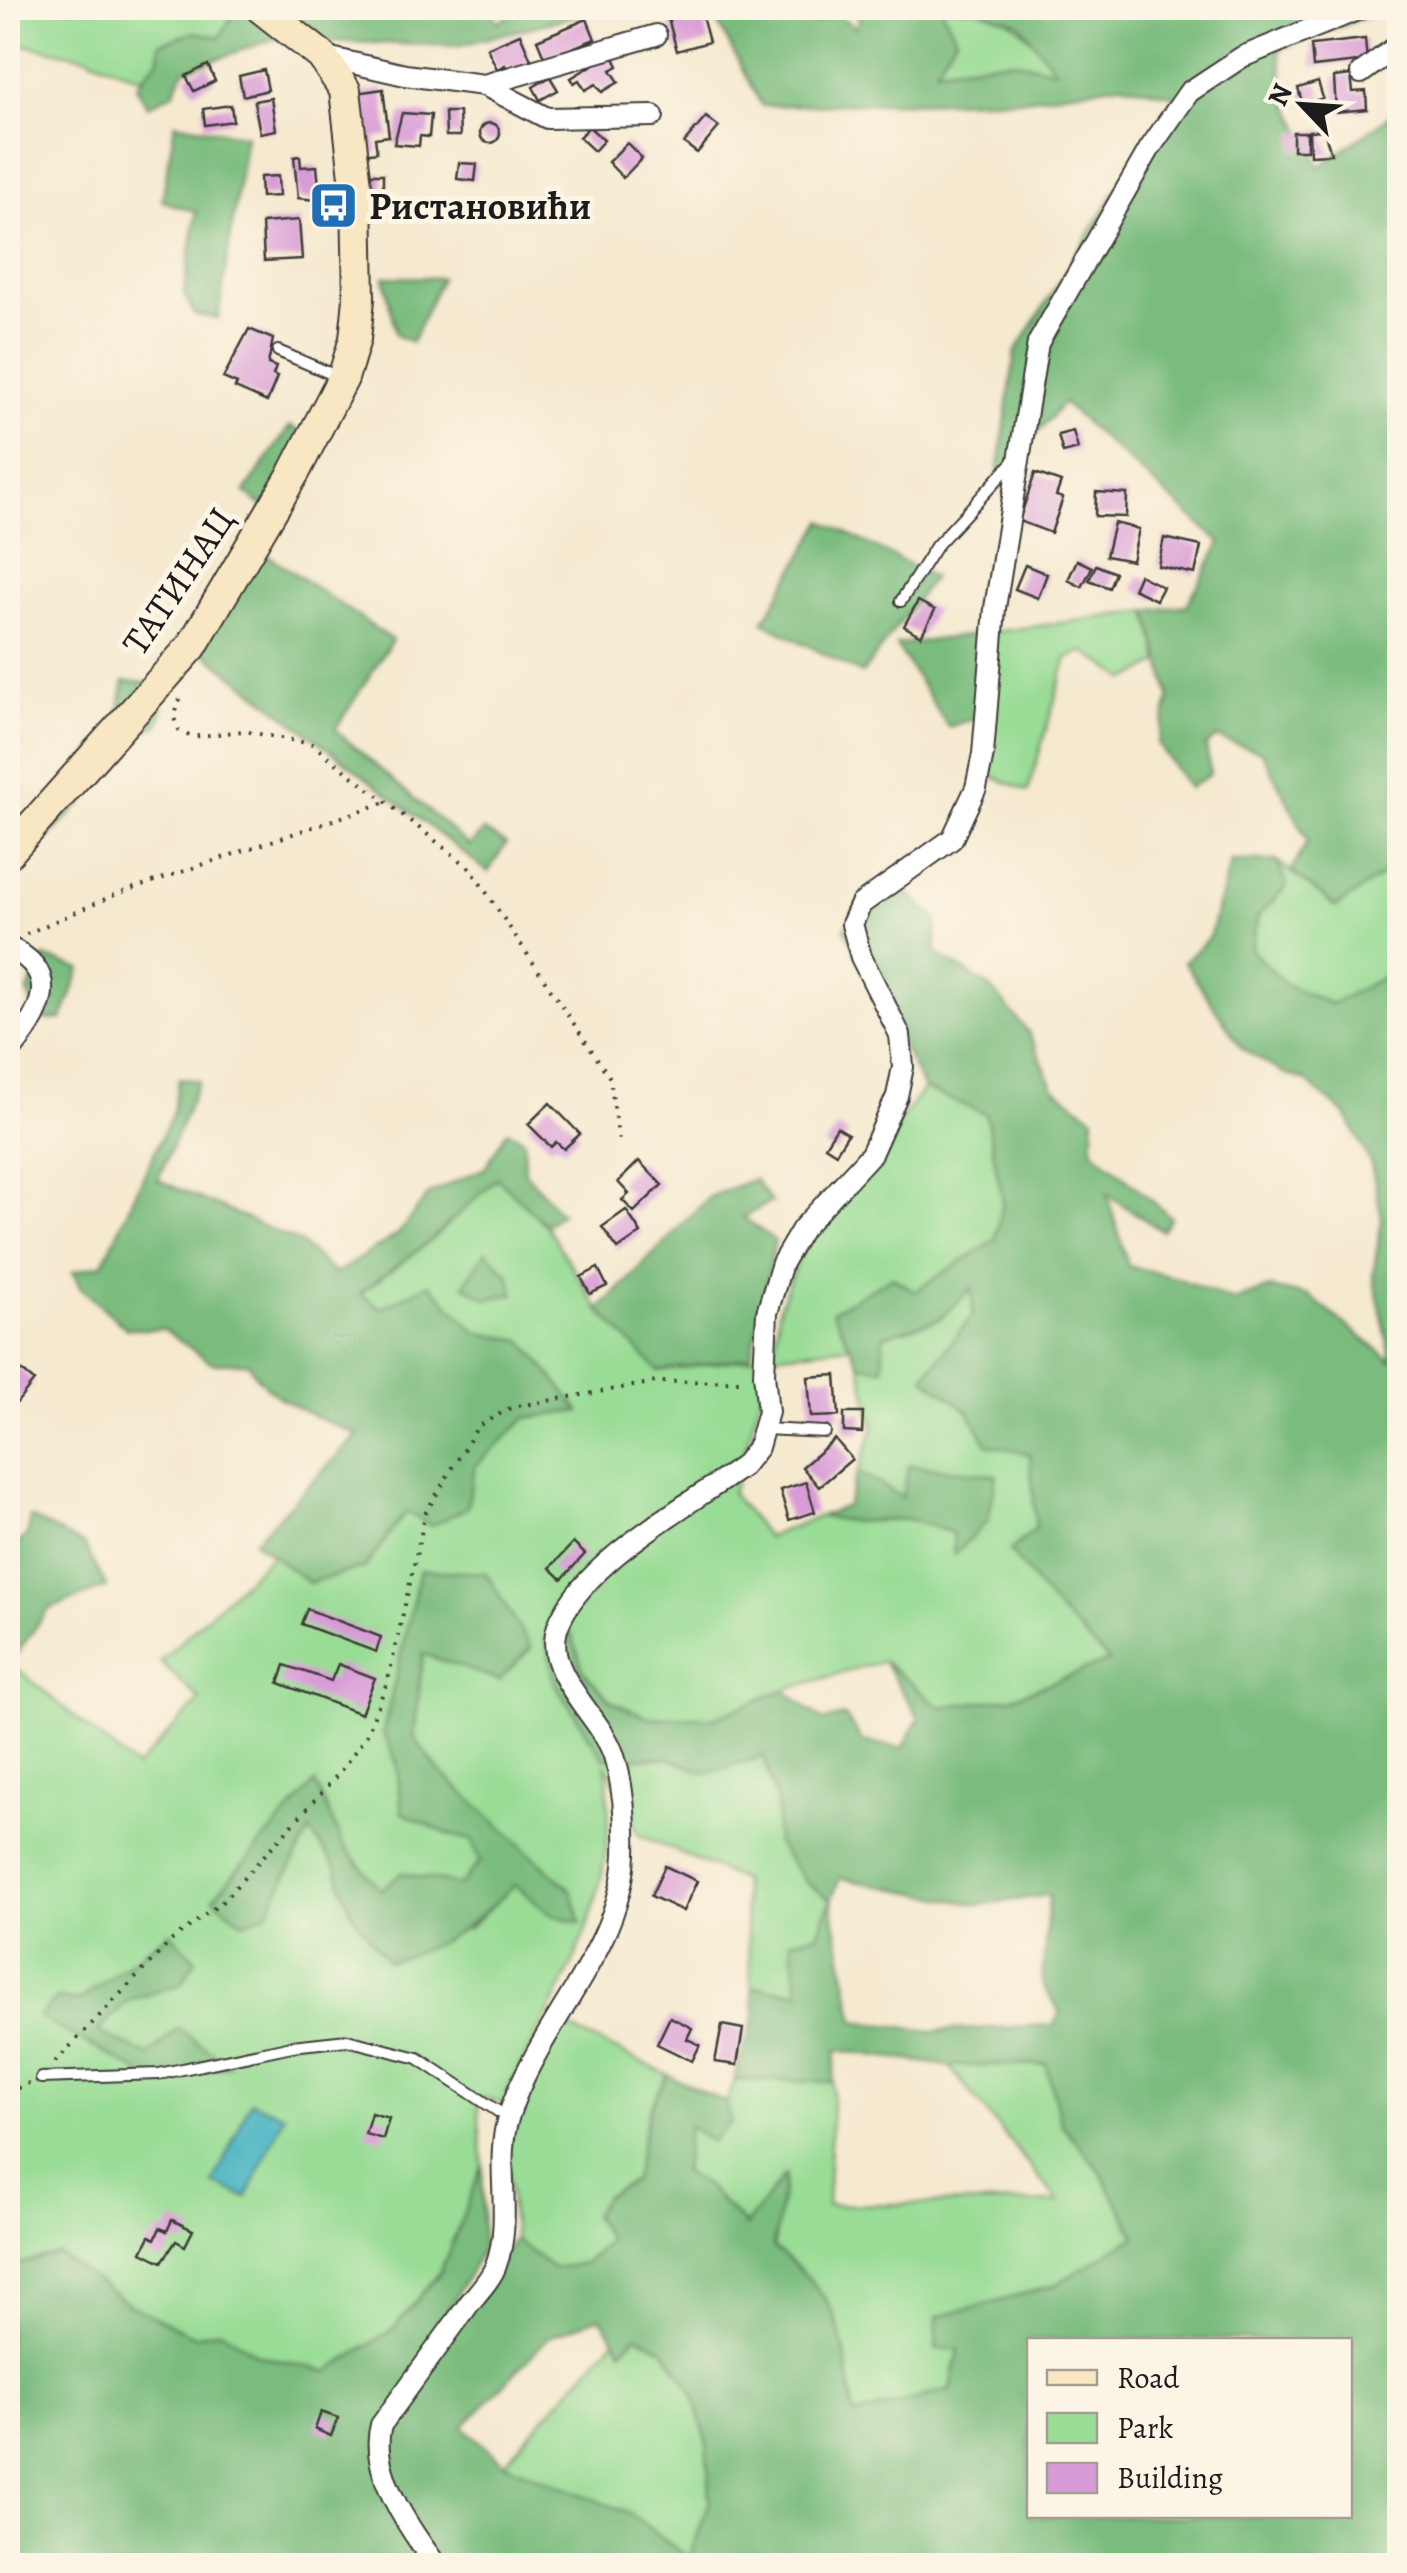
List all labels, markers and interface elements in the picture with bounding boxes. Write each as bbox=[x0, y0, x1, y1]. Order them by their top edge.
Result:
north arrow bbox=[1252, 55, 1352, 155]
text: N bbox=[1259, 78, 1302, 112]
bus stop icon: Ристановићи bbox=[308, 180, 360, 232]
place label: Ристановићи bbox=[369, 180, 591, 232]
street label: ТАТИНАЦ bbox=[110, 497, 246, 665]
legend bbox=[1027, 2338, 1352, 2518]
text: Road bbox=[1117, 2358, 1180, 2398]
text: Park bbox=[1117, 2408, 1173, 2448]
text: Building bbox=[1117, 2458, 1223, 2498]

